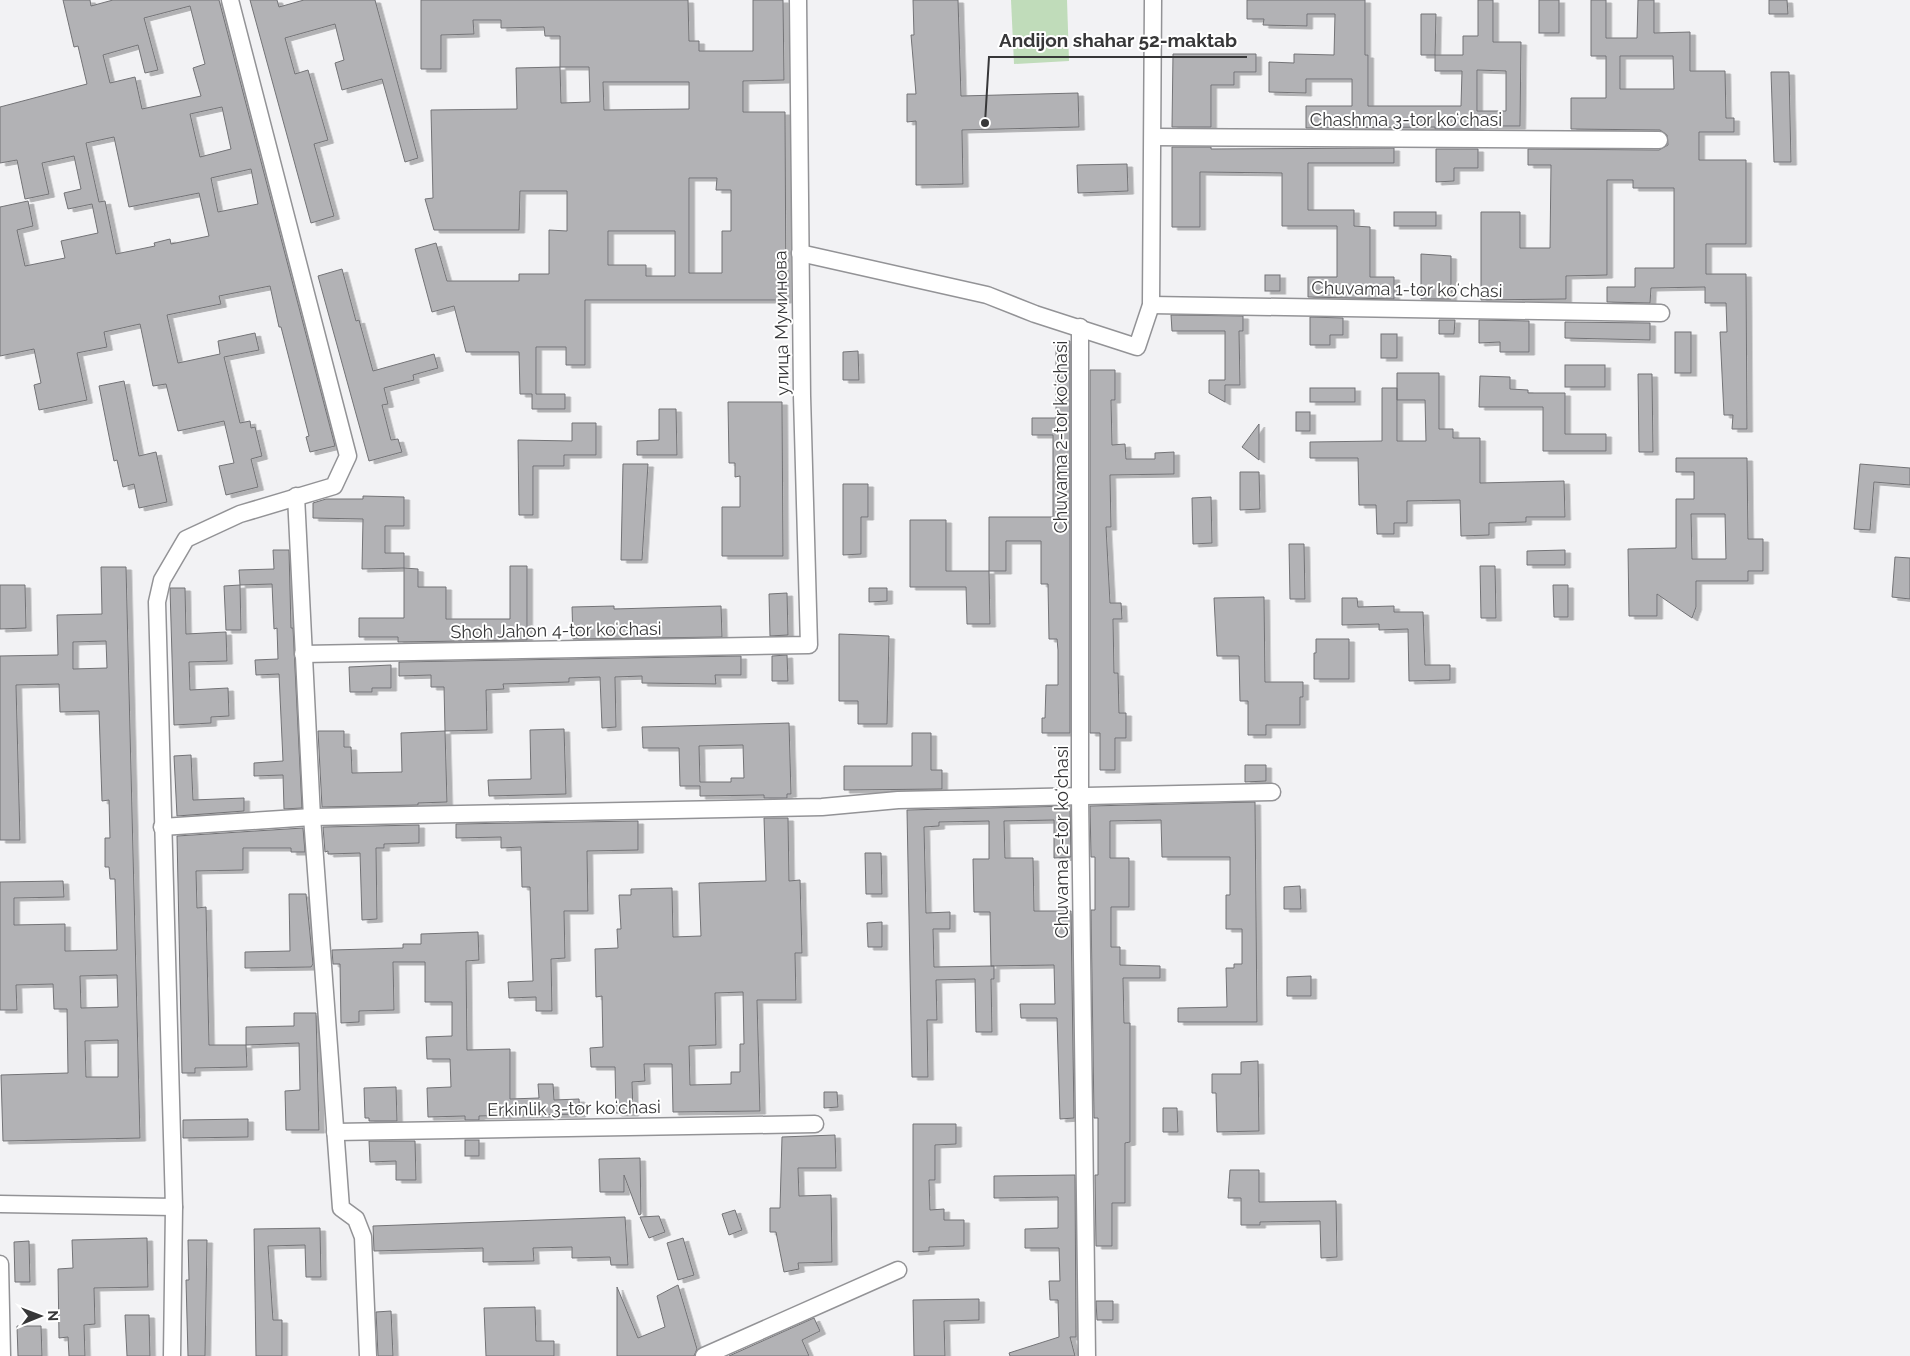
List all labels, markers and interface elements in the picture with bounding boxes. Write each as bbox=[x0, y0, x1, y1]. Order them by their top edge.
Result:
callout: Andijon shahar 52-maktab bbox=[989, 23, 1247, 57]
text: Andijon shahar 52-maktab bbox=[999, 29, 1237, 51]
street label: Chashma 3-tor koʻchasi bbox=[1310, 109, 1502, 130]
street label: улица Муминова bbox=[769, 250, 793, 396]
street label: Chuvama 1-tor koʻchasi bbox=[1311, 277, 1503, 301]
street label: Chuvama 2-tor koʻchasi bbox=[1050, 340, 1071, 534]
street label: Shoh Jahon 4-tor koʻchasi bbox=[450, 618, 662, 642]
street label: Chuvama 2-tor koʻchasi bbox=[1051, 745, 1072, 939]
street label: Erkinlik 3-tor koʻchasi bbox=[487, 1096, 661, 1120]
north arrow bbox=[15, 1291, 65, 1341]
text: N bbox=[45, 1310, 61, 1321]

